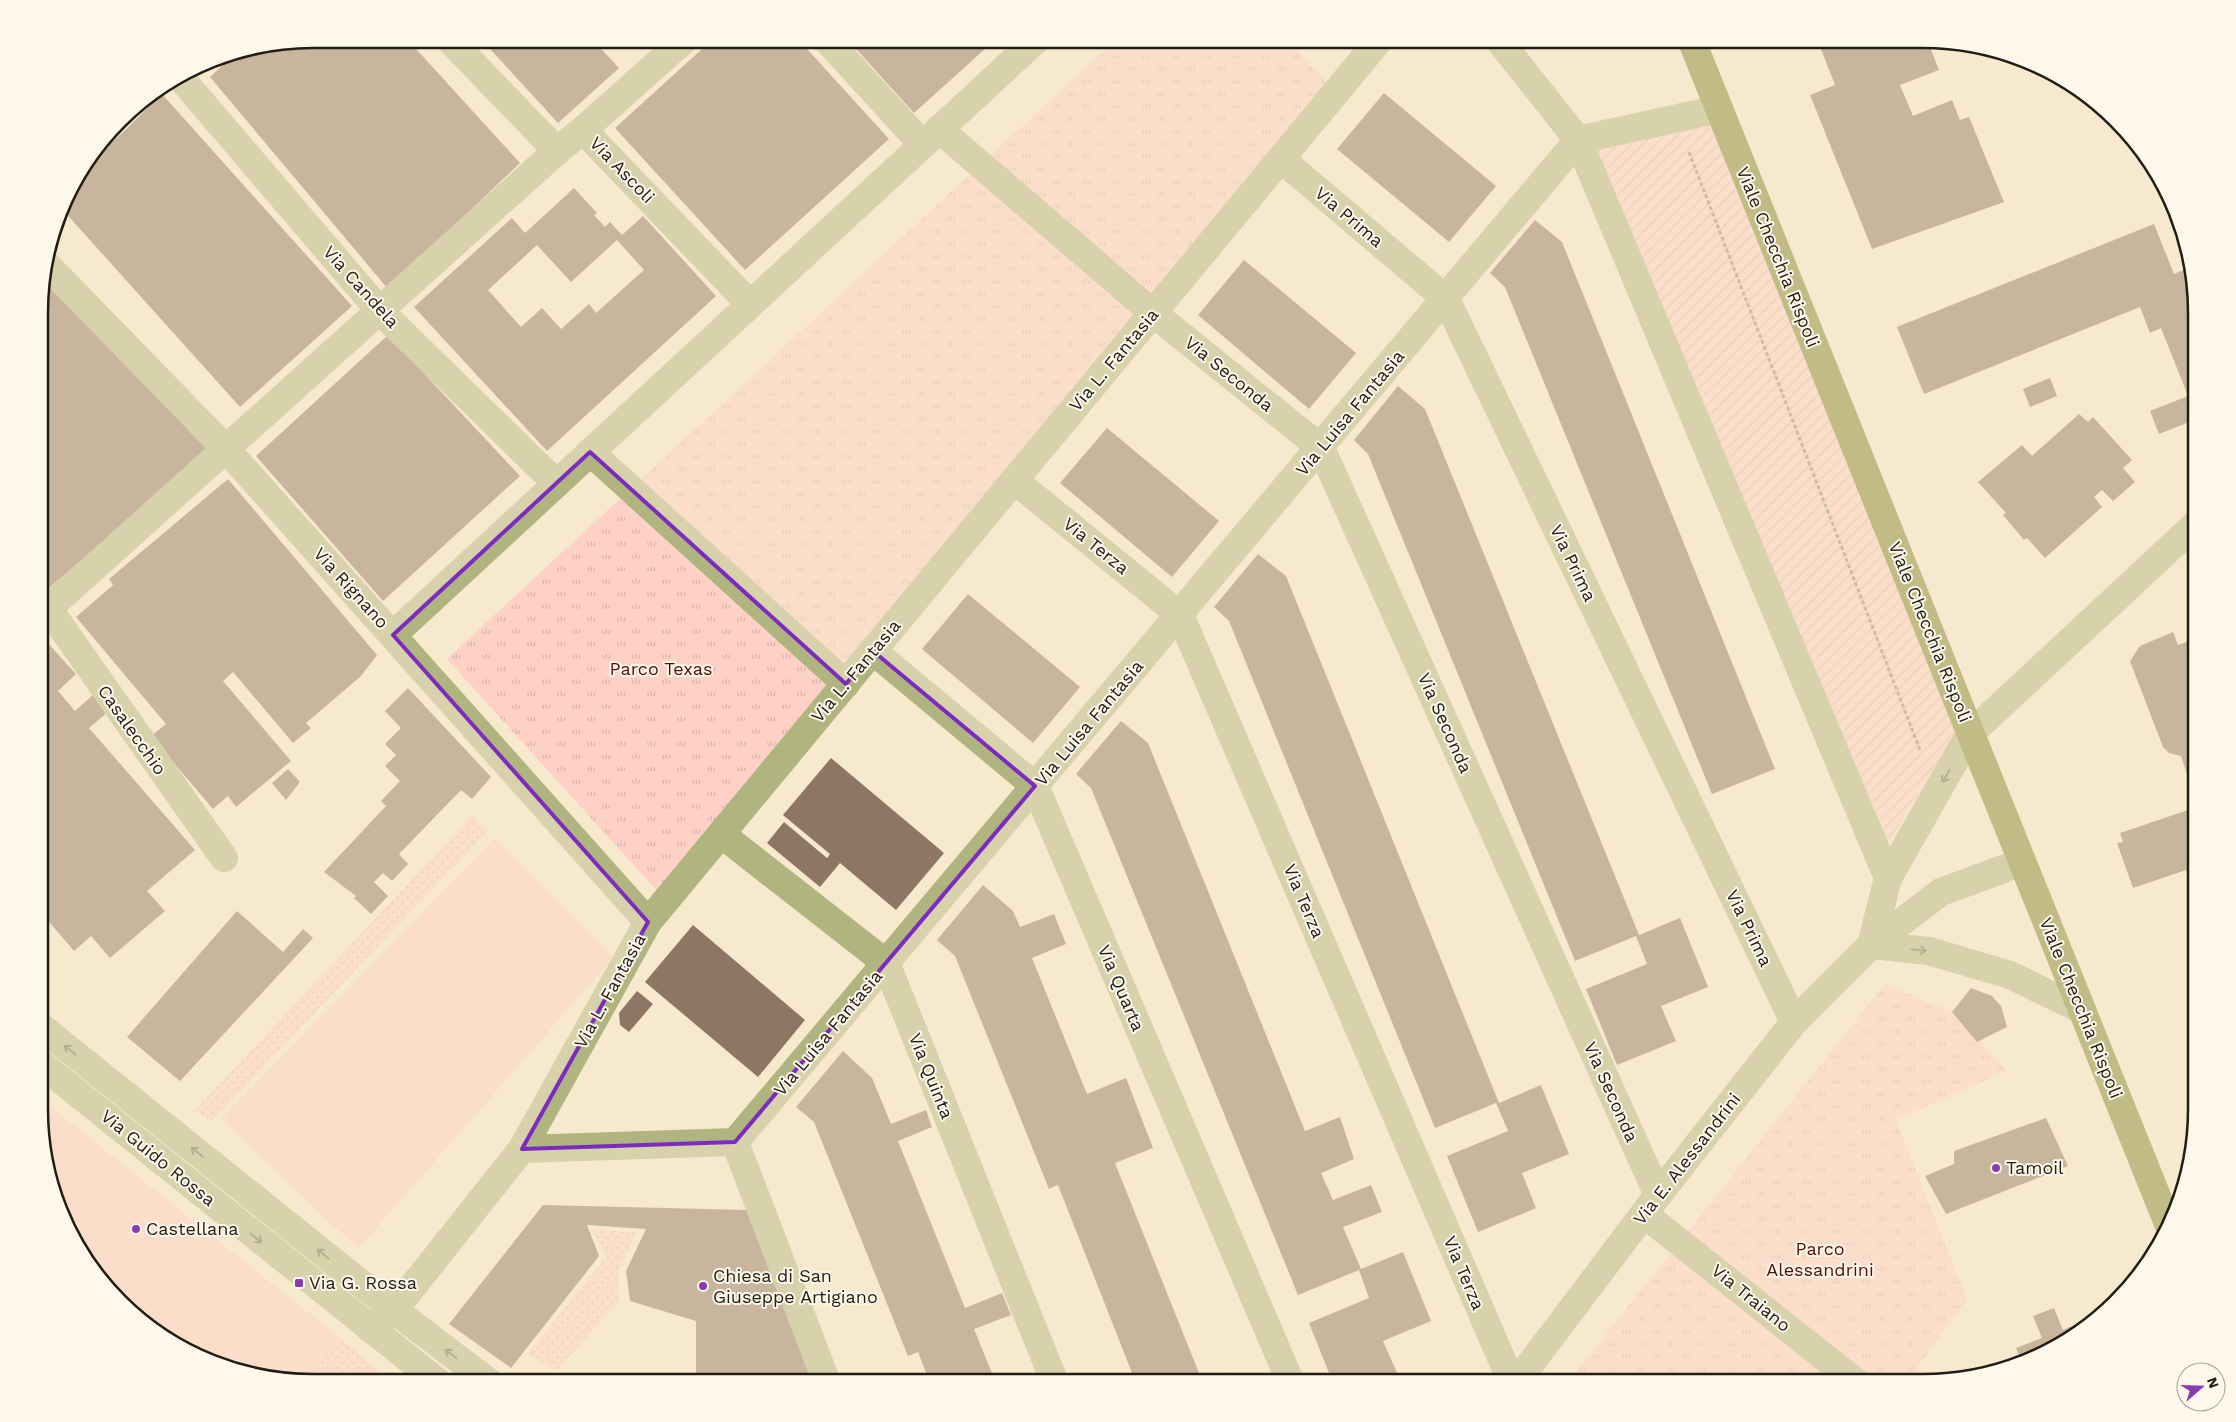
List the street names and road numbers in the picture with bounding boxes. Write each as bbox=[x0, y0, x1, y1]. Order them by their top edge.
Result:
street label: Via Ascoli bbox=[586, 132, 659, 207]
street label: Viale Checchia Rispoli bbox=[1733, 163, 1824, 350]
street label: Via Prima bbox=[1311, 182, 1388, 251]
street label: Via Candela bbox=[319, 241, 404, 332]
street label: Via L. Fantasia bbox=[1065, 304, 1163, 415]
street label: Via Seconda bbox=[1181, 332, 1278, 416]
street label: Via Luisa Fantasia bbox=[1291, 346, 1408, 480]
street label: Via Terza bbox=[1059, 513, 1133, 578]
street label: Via Prima bbox=[1546, 521, 1601, 605]
street label: Viale Checchia Rispoli bbox=[1885, 538, 1976, 725]
street label: Via Rignano bbox=[309, 543, 393, 633]
street label: Via L. Fantasia bbox=[807, 615, 905, 726]
street label: Via Luisa Fantasia bbox=[1030, 656, 1147, 790]
street label: Via Seconda bbox=[1414, 669, 1477, 776]
street label: Casalecchio bbox=[94, 681, 171, 779]
street label: Via Terza bbox=[1279, 861, 1329, 941]
street label: Via Prima bbox=[1722, 886, 1777, 970]
street label: Viale Checchia Rispoli bbox=[2036, 914, 2127, 1101]
street label: Via L. Fantasia bbox=[569, 930, 650, 1052]
street label: Via Quarta bbox=[1094, 942, 1149, 1034]
street label: Via Luisa Fantasia bbox=[769, 966, 886, 1100]
street label: Via Quinta bbox=[905, 1030, 958, 1122]
street label: Via Seconda bbox=[1580, 1038, 1643, 1145]
street label: Via E. Alessandrini bbox=[1629, 1089, 1745, 1229]
street label: Via Guido Rossa bbox=[97, 1105, 220, 1210]
street label: Via Terza bbox=[1439, 1233, 1489, 1313]
street label: Via Traiano bbox=[1708, 1259, 1795, 1336]

